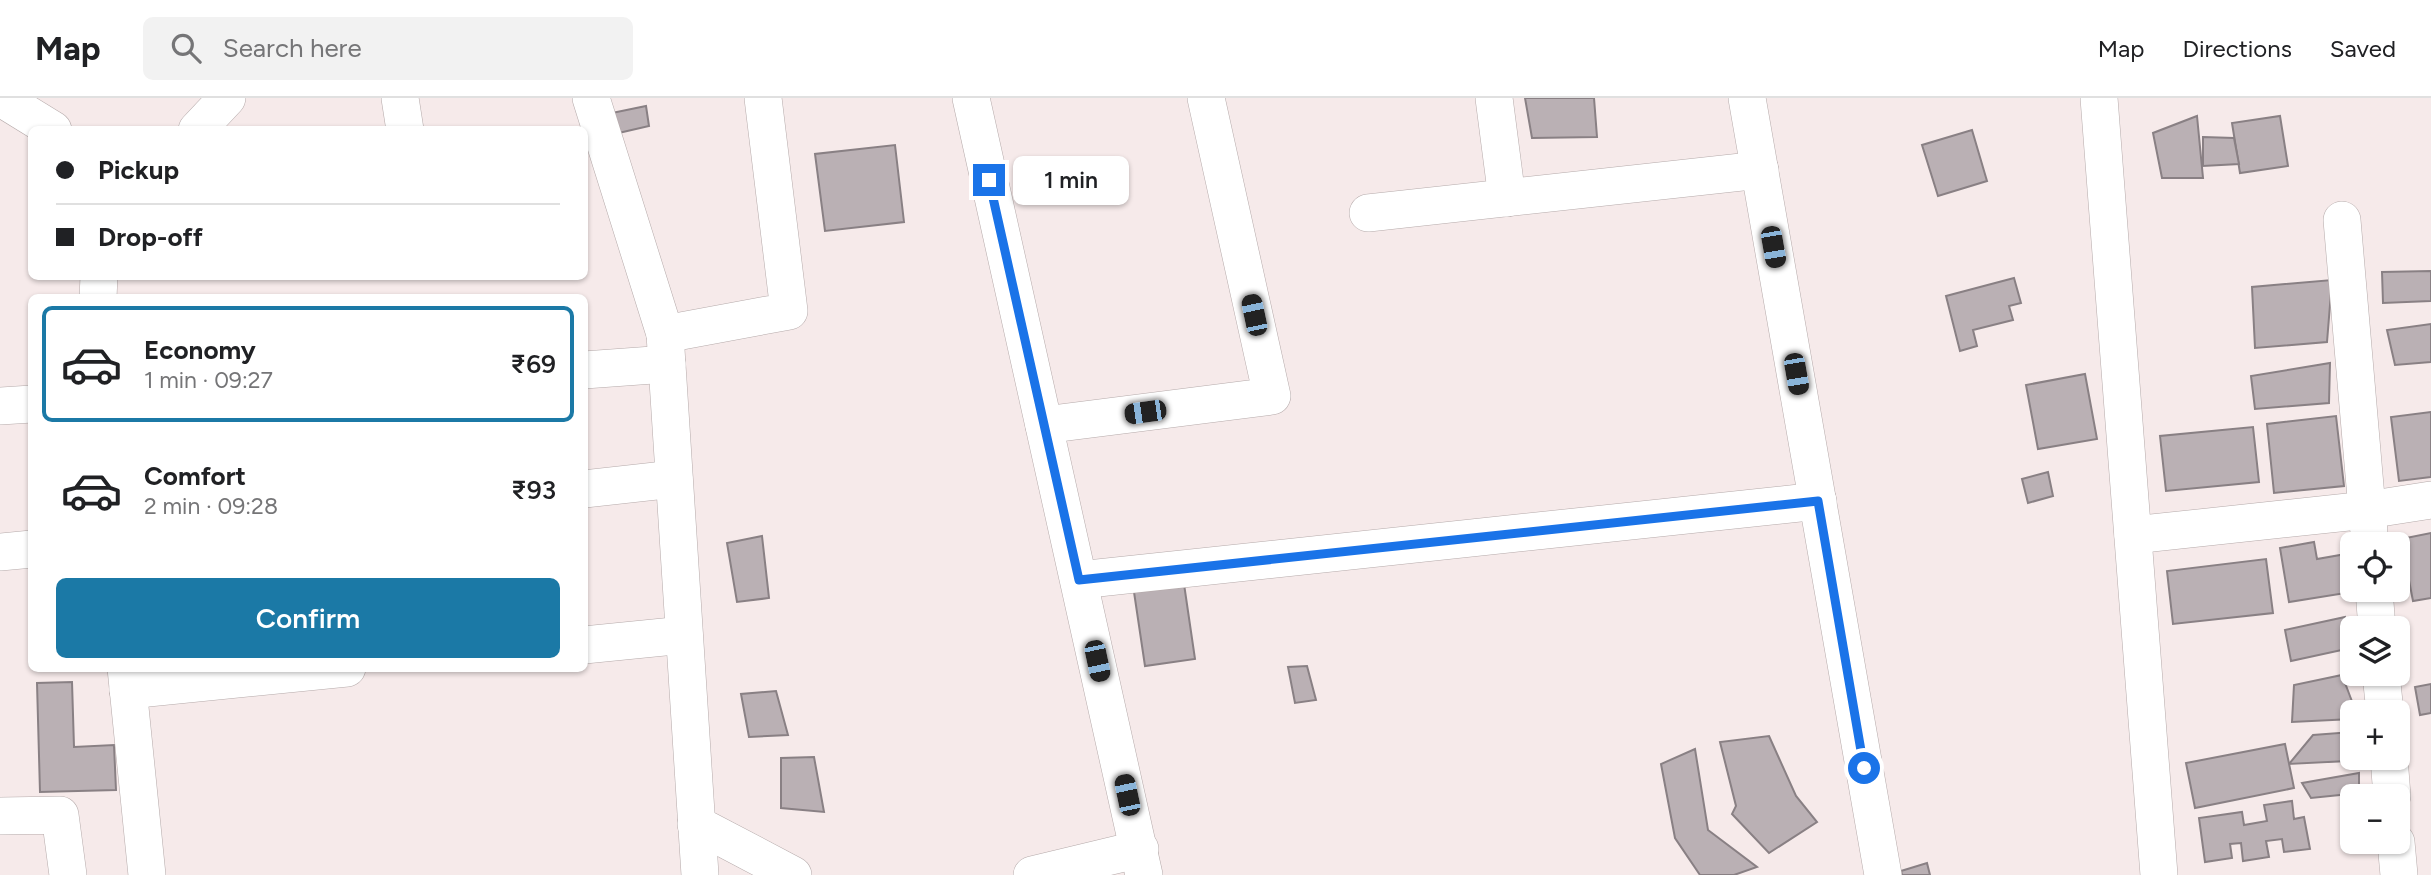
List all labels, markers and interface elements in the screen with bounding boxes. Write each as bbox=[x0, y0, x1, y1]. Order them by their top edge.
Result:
search box bbox=[143, 17, 633, 80]
text: Map bbox=[35, 29, 101, 68]
icon: search bbox=[167, 29, 205, 67]
text: Search here bbox=[223, 32, 362, 64]
text: Map bbox=[2098, 34, 2144, 63]
text: Directions bbox=[2182, 34, 2292, 63]
text: Saved bbox=[2330, 34, 2396, 63]
text: Pickup bbox=[98, 154, 179, 186]
callout: 1 min bbox=[1014, 155, 1129, 204]
route end bbox=[973, 164, 1005, 196]
text: 1 min bbox=[1044, 166, 1098, 194]
text: Drop-off bbox=[98, 221, 203, 253]
car bbox=[1760, 224, 1787, 270]
car bbox=[1240, 292, 1269, 338]
icon: car bbox=[60, 333, 123, 396]
text: Economy bbox=[144, 334, 256, 366]
text: ₹69 bbox=[510, 348, 556, 380]
car bbox=[1783, 351, 1810, 397]
text: 1 min · 09:27 bbox=[144, 366, 273, 394]
car bbox=[1123, 399, 1168, 425]
icon: car bbox=[60, 459, 123, 522]
text: Comfort bbox=[144, 460, 246, 492]
text: ₹93 bbox=[511, 474, 556, 506]
text: 2 min · 09:28 bbox=[144, 492, 278, 520]
map controls bbox=[2340, 532, 2410, 854]
button: locate bbox=[2340, 532, 2410, 602]
button: Confirm bbox=[56, 578, 560, 658]
button: layers bbox=[2340, 616, 2410, 686]
car bbox=[1083, 638, 1112, 684]
button: + bbox=[2340, 700, 2410, 770]
route start bbox=[1848, 752, 1880, 784]
car bbox=[1113, 772, 1142, 818]
button: − bbox=[2340, 784, 2410, 854]

